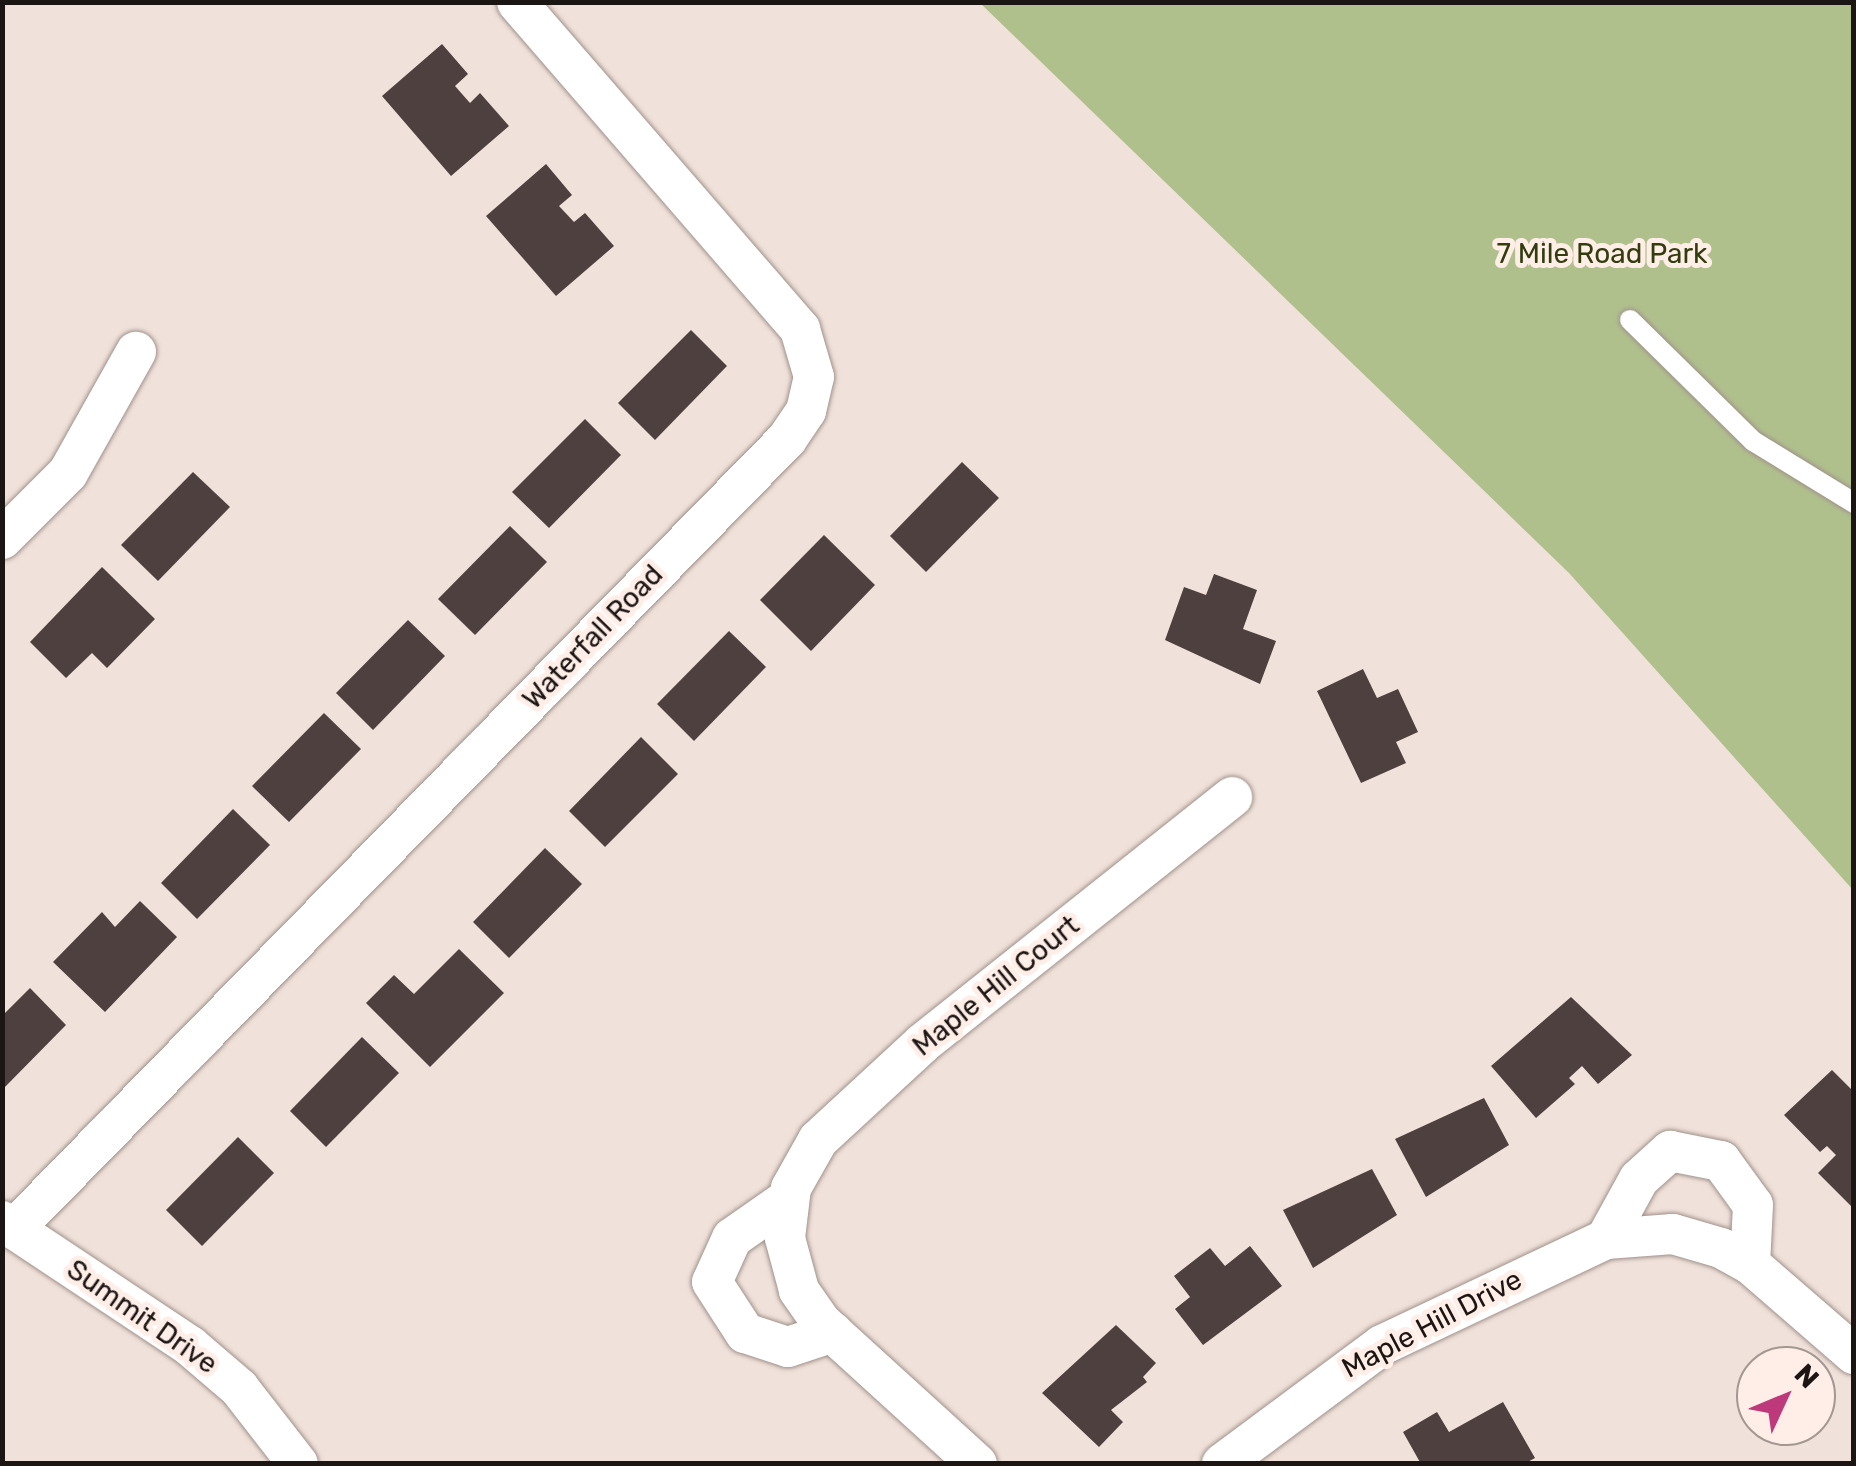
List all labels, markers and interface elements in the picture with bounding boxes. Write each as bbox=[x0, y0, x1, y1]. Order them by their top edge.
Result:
park label: 7 Mile Road Park bbox=[1496, 237, 1708, 271]
street label: Waterfall Road bbox=[516, 558, 670, 716]
street label: Maple Hill Court bbox=[906, 909, 1086, 1063]
street label: Summit Drive bbox=[60, 1253, 224, 1381]
street label: Maple Hill Drive bbox=[1337, 1263, 1527, 1385]
north arrow bbox=[1736, 1346, 1836, 1446]
text: N bbox=[1788, 1357, 1825, 1395]

